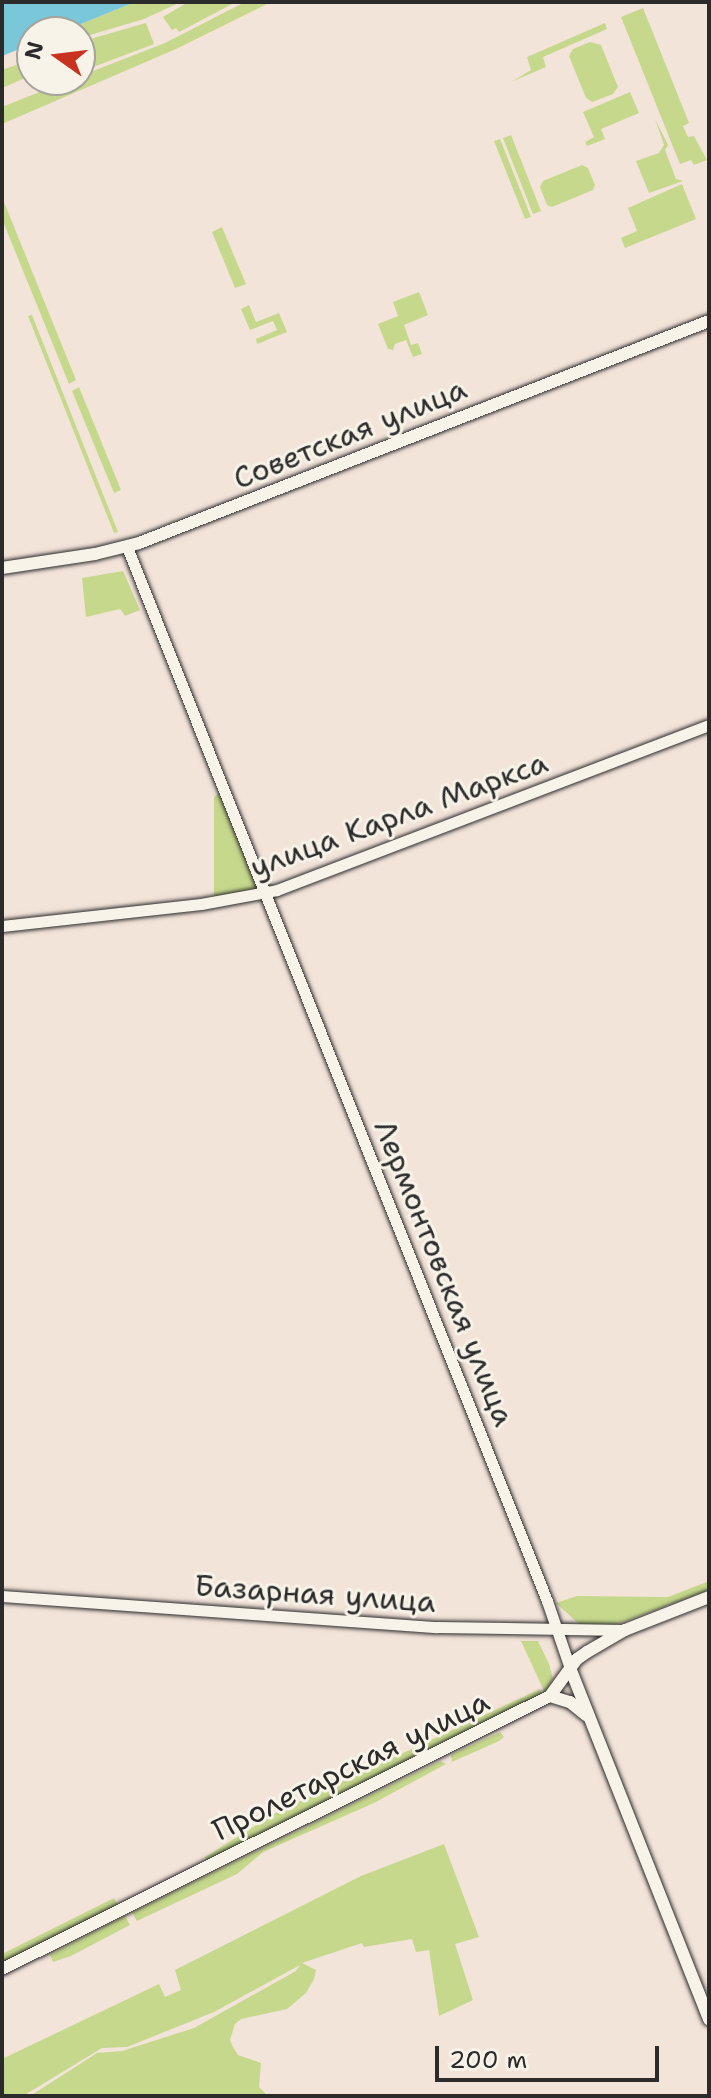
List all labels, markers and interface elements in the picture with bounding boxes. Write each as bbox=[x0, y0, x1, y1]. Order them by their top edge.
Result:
north arrow bbox=[16, 16, 96, 96]
text: N bbox=[18, 39, 50, 63]
street label: Советская улица bbox=[228, 371, 472, 497]
street label: улица Карла Маркса bbox=[245, 744, 553, 886]
street label: Лермонтовская улица bbox=[366, 1115, 522, 1431]
street label: Базарная улица bbox=[193, 1568, 437, 1620]
street label: Пролетарская улица bbox=[207, 1683, 495, 1849]
scale bar bbox=[439, 2030, 663, 2080]
text: 200 m bbox=[449, 2044, 527, 2076]

